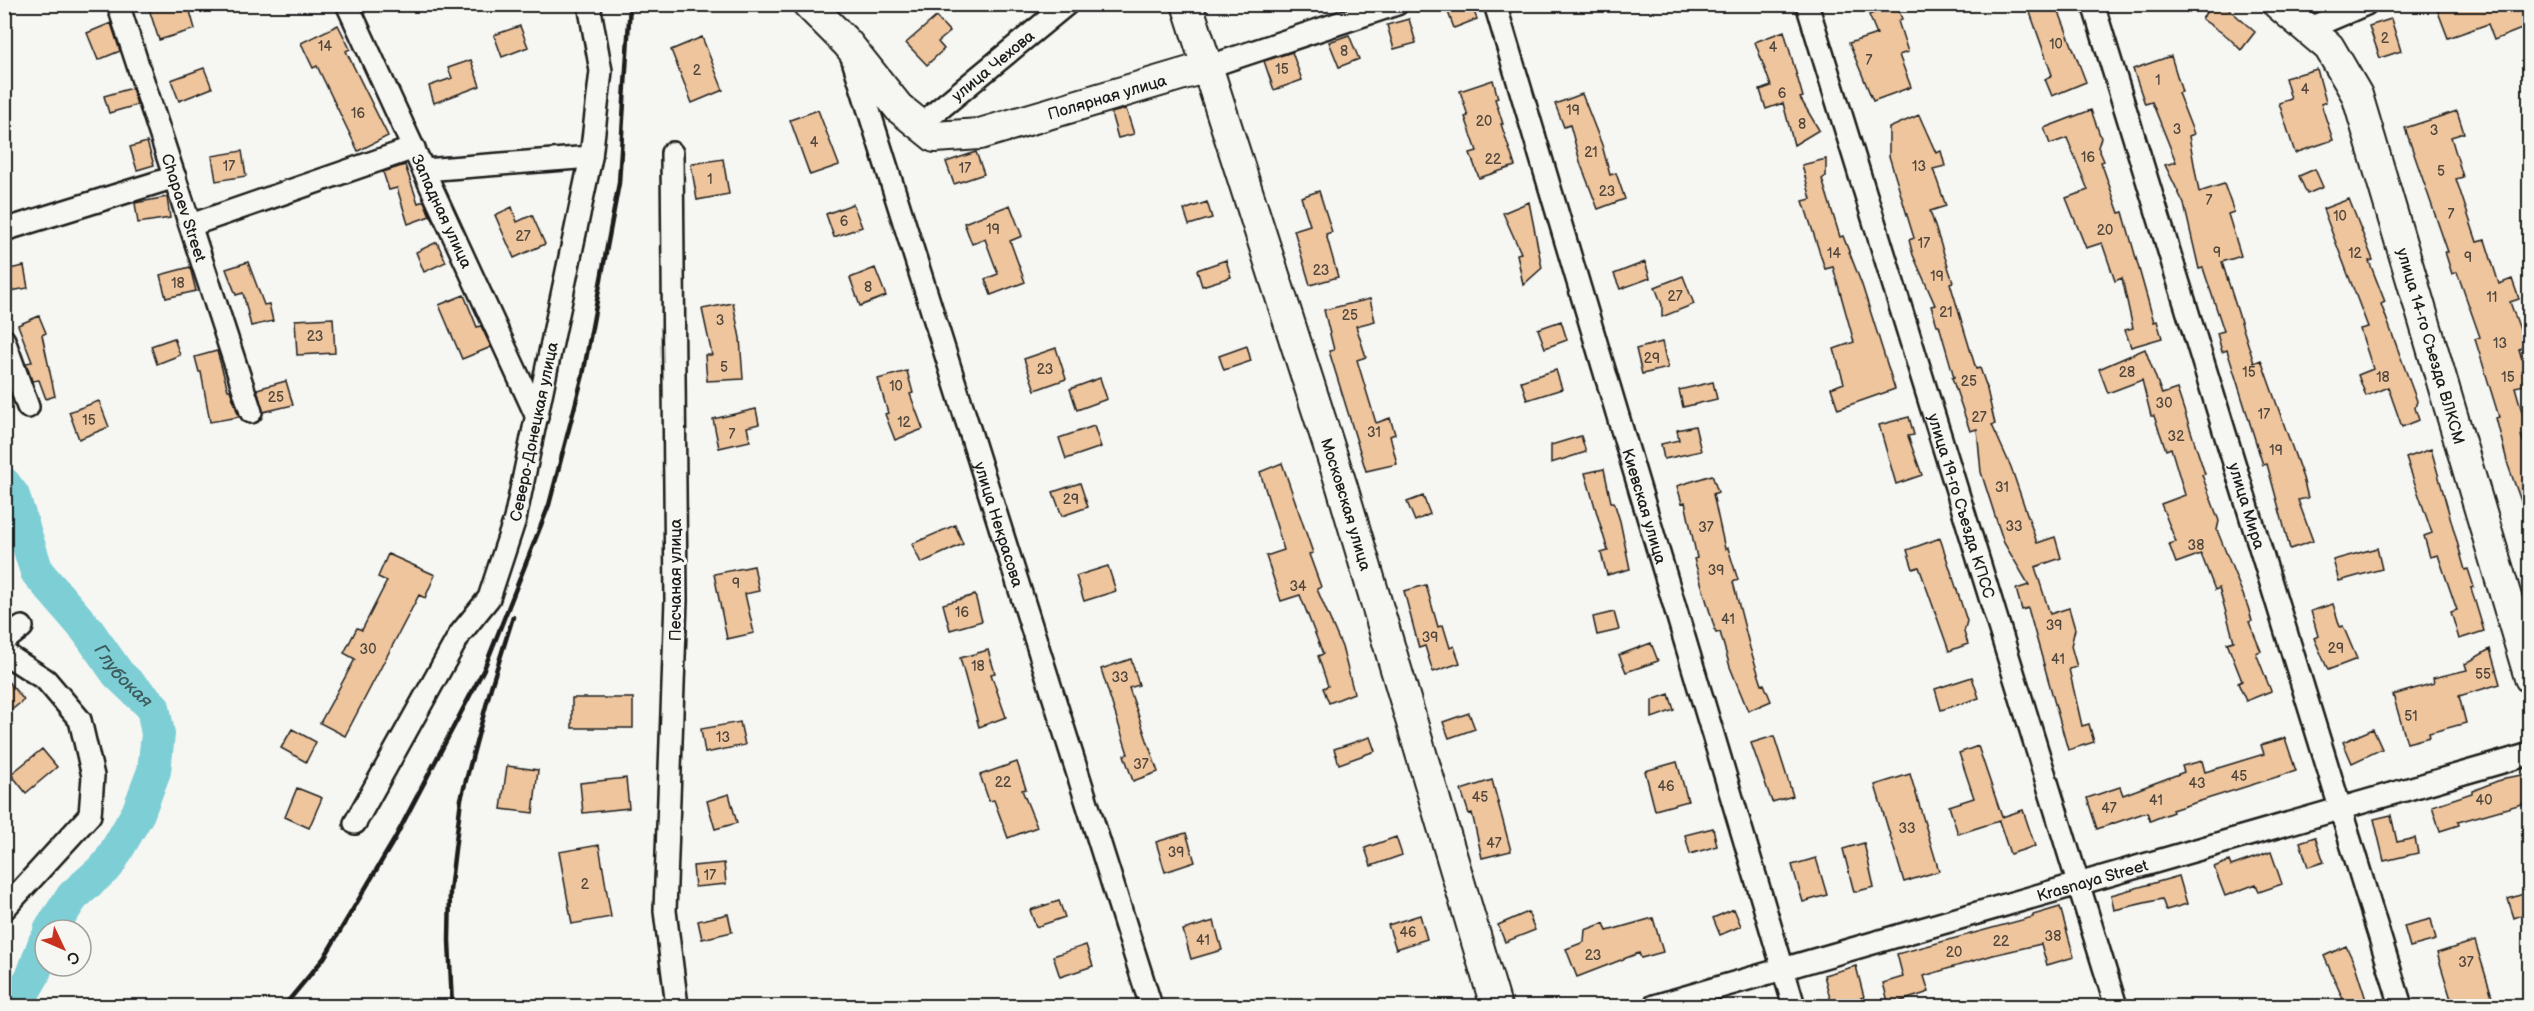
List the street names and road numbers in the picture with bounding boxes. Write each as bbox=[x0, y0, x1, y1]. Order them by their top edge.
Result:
street label: улица Чехова bbox=[948, 26, 1039, 106]
street label: Полярная улица bbox=[1045, 71, 1170, 125]
street label: Chapaev Street bbox=[156, 151, 209, 265]
street label: Западная улица bbox=[407, 152, 476, 272]
street label: улица 14-го Съезда ВЛКСМ bbox=[2392, 246, 2468, 447]
street label: Северо-Донецкая улица bbox=[507, 340, 563, 523]
street label: улица 19-го Съезда КПСС bbox=[1923, 411, 1998, 601]
street label: Московская улица bbox=[1316, 436, 1374, 574]
street label: Киевская улица bbox=[1617, 446, 1670, 567]
street label: улица Некрасова bbox=[969, 460, 1027, 590]
street label: улица Мира bbox=[2224, 461, 2268, 552]
street label: Песчаная улица bbox=[667, 518, 686, 641]
street label: Krasnaya Street bbox=[2035, 856, 2150, 906]

